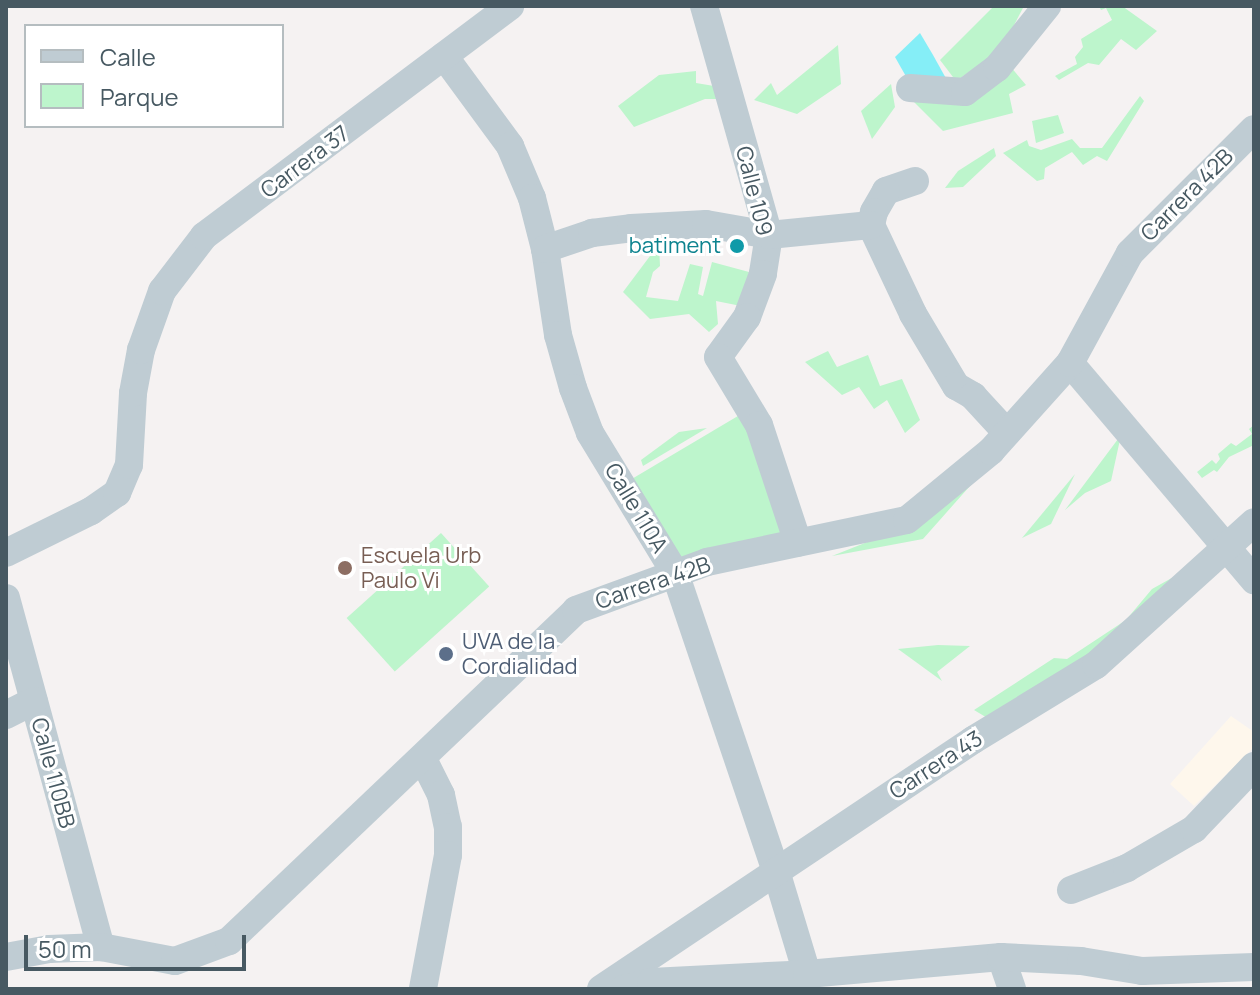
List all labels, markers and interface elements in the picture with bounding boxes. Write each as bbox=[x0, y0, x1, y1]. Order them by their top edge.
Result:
legend bbox=[24, 24, 284, 128]
text: Calle bbox=[100, 40, 156, 73]
text: Parque bbox=[100, 80, 178, 113]
street label: Carrera 37 bbox=[256, 120, 354, 204]
street label: Carrera 42B bbox=[1135, 143, 1239, 247]
street label: Calle 109 bbox=[730, 144, 778, 238]
place label: batiment bbox=[629, 233, 721, 259]
marker: batiment bbox=[728, 237, 746, 255]
street label: Calle 110A bbox=[599, 458, 673, 558]
place label: Escuela Urb Paulo Vi bbox=[361, 542, 481, 594]
street label: Carrera 42B bbox=[592, 551, 714, 615]
marker: Escuela Urb Paulo Vi bbox=[336, 559, 354, 577]
place label: UVA de la Cordialidad bbox=[462, 628, 577, 680]
marker: UVA de la Cordialidad bbox=[437, 645, 455, 663]
street label: Calle 110BB bbox=[26, 715, 80, 831]
street label: Carrera 43 bbox=[884, 725, 988, 805]
scale bar bbox=[28, 919, 250, 969]
text: 50 m bbox=[38, 932, 92, 965]

